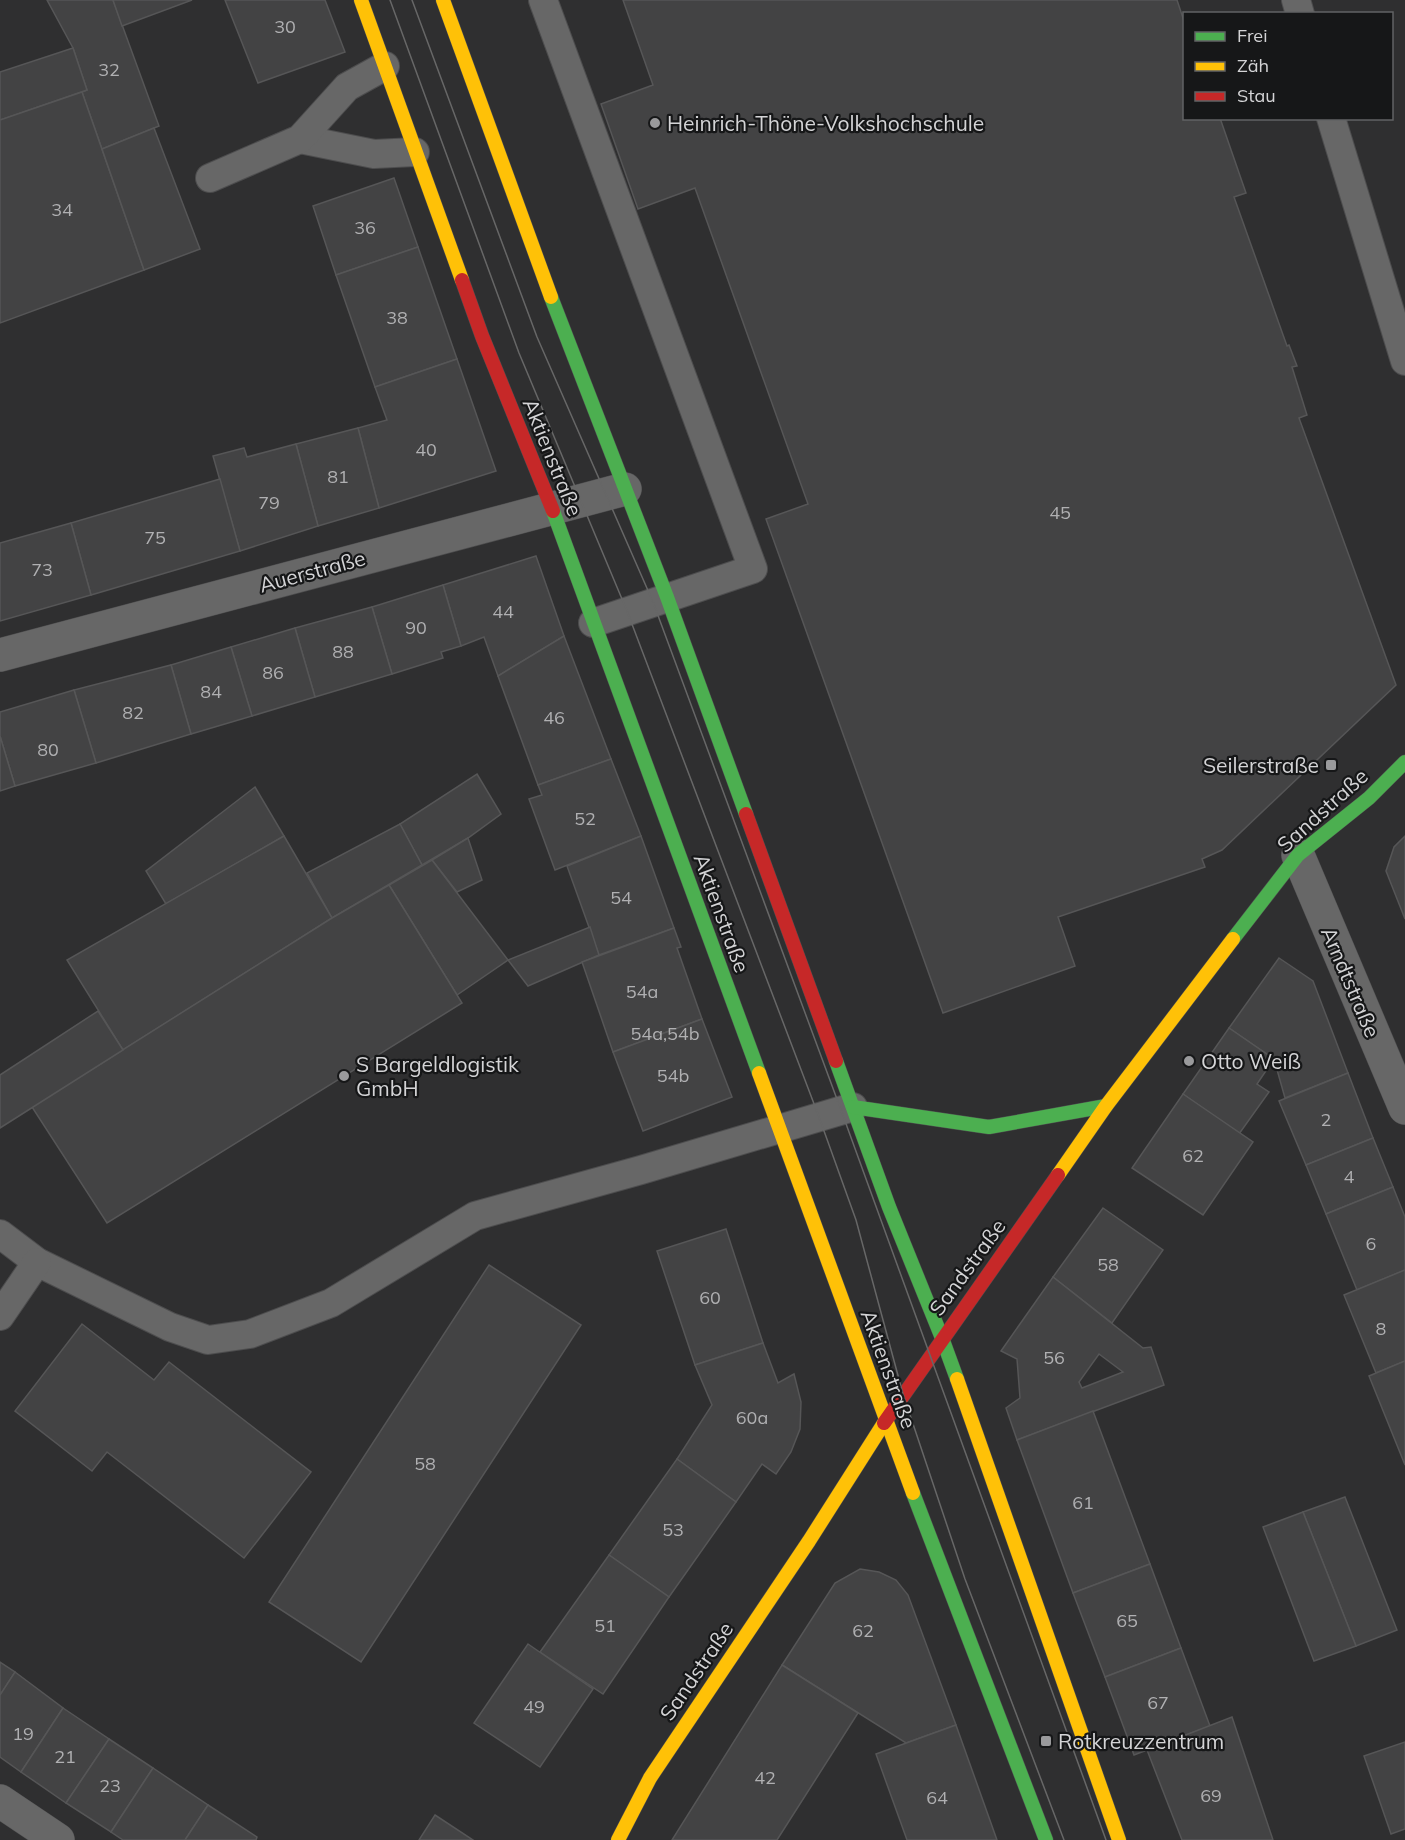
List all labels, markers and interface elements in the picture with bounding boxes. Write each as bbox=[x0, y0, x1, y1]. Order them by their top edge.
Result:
legend bbox=[1183, 12, 1393, 120]
house number: 30 bbox=[274, 15, 296, 38]
text: Frei bbox=[1237, 24, 1267, 47]
text: Zäh bbox=[1237, 54, 1269, 77]
house number: 32 bbox=[98, 58, 120, 81]
text: Stau bbox=[1237, 84, 1276, 107]
place label: Heinrich-Thöne-Volkshochschule bbox=[667, 110, 984, 136]
marker: Heinrich-Thöne-Volkshochschule bbox=[648, 116, 662, 130]
house number: 34 bbox=[51, 198, 73, 221]
house number: 36 bbox=[354, 216, 376, 239]
house number: 38 bbox=[386, 306, 408, 329]
street label: Aktienstraße bbox=[518, 394, 588, 520]
house number: 40 bbox=[415, 438, 437, 461]
house number: 81 bbox=[327, 465, 349, 488]
house number: 79 bbox=[258, 491, 280, 514]
house number: 45 bbox=[1049, 501, 1071, 524]
house number: 75 bbox=[144, 526, 166, 549]
street label: Auerstraße bbox=[256, 544, 368, 598]
house number: 73 bbox=[31, 558, 53, 581]
house number: 44 bbox=[492, 600, 514, 623]
house number: 90 bbox=[405, 616, 427, 639]
house number: 88 bbox=[332, 640, 354, 663]
house number: 86 bbox=[262, 661, 284, 684]
house number: 84 bbox=[200, 680, 222, 703]
house number: 82 bbox=[122, 701, 144, 724]
house number: 46 bbox=[543, 706, 565, 729]
house number: 80 bbox=[37, 738, 59, 761]
place label: Seilerstraße bbox=[1203, 752, 1319, 778]
marker: Seilerstraße bbox=[1324, 758, 1338, 772]
street label: Sandstraße bbox=[1271, 762, 1373, 858]
house number: 52 bbox=[574, 807, 596, 830]
street label: Aktienstraße bbox=[688, 850, 756, 976]
house number: 54 bbox=[610, 886, 632, 909]
street label: Arndtstraße bbox=[1316, 923, 1386, 1041]
house number: 54a bbox=[626, 980, 658, 1003]
house number: 54a,54b bbox=[631, 1022, 699, 1045]
place label: Otto Weiß bbox=[1201, 1048, 1301, 1074]
place label: S Bargeldlogistik GmbH bbox=[356, 1051, 519, 1101]
marker: Otto Weiß bbox=[1182, 1054, 1196, 1068]
house number: 54b bbox=[657, 1064, 689, 1087]
marker: S Bargeldlogistik GmbH bbox=[337, 1069, 351, 1083]
house number: 2 bbox=[1321, 1108, 1331, 1131]
house number: 62 bbox=[1182, 1144, 1204, 1167]
house number: 4 bbox=[1344, 1165, 1355, 1188]
street label: Sandstraße bbox=[923, 1214, 1011, 1320]
house number: 6 bbox=[1366, 1232, 1376, 1255]
house number: 58 bbox=[1097, 1253, 1119, 1276]
house number: 60 bbox=[699, 1286, 721, 1309]
street label: Aktienstraße bbox=[855, 1306, 923, 1432]
house number: 8 bbox=[1376, 1317, 1386, 1340]
house number: 56 bbox=[1043, 1346, 1065, 1369]
house number: 60a bbox=[736, 1406, 768, 1429]
house number: 58 bbox=[414, 1452, 436, 1475]
house number: 61 bbox=[1072, 1491, 1094, 1514]
house number: 53 bbox=[662, 1518, 684, 1541]
house number: 65 bbox=[1116, 1609, 1138, 1632]
house number: 51 bbox=[594, 1614, 616, 1637]
street label: Sandstraße bbox=[654, 1617, 738, 1725]
house number: 62 bbox=[852, 1619, 874, 1642]
house number: 67 bbox=[1147, 1691, 1169, 1714]
house number: 49 bbox=[523, 1695, 545, 1718]
house number: 19 bbox=[12, 1722, 34, 1745]
place label: Rotkreuzzentrum bbox=[1058, 1728, 1224, 1754]
marker: Rotkreuzzentrum bbox=[1039, 1734, 1053, 1748]
house number: 21 bbox=[54, 1745, 76, 1768]
house number: 42 bbox=[754, 1766, 776, 1789]
house number: 23 bbox=[99, 1774, 121, 1797]
house number: 69 bbox=[1200, 1784, 1222, 1807]
house number: 64 bbox=[926, 1786, 948, 1809]

